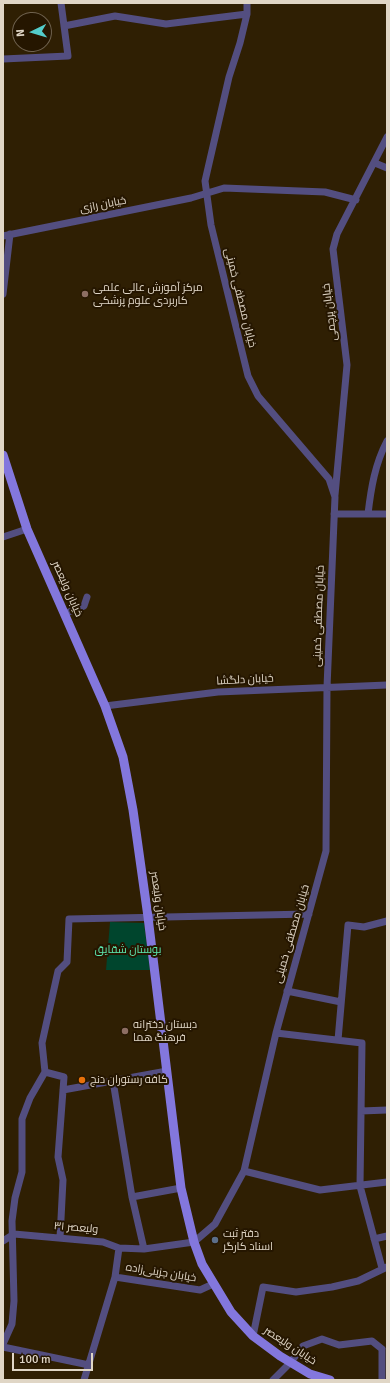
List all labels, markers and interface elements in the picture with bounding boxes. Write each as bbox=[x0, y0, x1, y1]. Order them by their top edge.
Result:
north arrow bbox=[12, 12, 52, 52]
text: N bbox=[14, 29, 27, 37]
street label: خیابان رازی bbox=[79, 194, 127, 216]
street label: خیابان مصطفی خمینی bbox=[221, 247, 259, 349]
place label: مرکز آموزش عالی علمی کاربردی علوم پزشکی bbox=[93, 281, 203, 307]
street label: خیابان پرچمی bbox=[320, 282, 340, 342]
marker: مرکز آموزش عالی علمی کاربردی علوم پزشکی bbox=[80, 289, 90, 299]
street label: خیابان ولیعصر bbox=[49, 559, 85, 619]
street label: خیابان مصطفی خمینی bbox=[311, 565, 327, 667]
street label: خیابان دلگشا bbox=[216, 672, 274, 688]
street label: خیابان ولیعصر bbox=[147, 870, 169, 932]
street label: خیابان مصطفی خمینی bbox=[272, 883, 312, 985]
park label: بوستان شقایق bbox=[95, 943, 161, 957]
place label: دبستان دخترانه فرهنگ هما bbox=[133, 1018, 197, 1044]
marker: دبستان دخترانه فرهنگ هما bbox=[120, 1026, 130, 1036]
place label: کافه رستوران دنج bbox=[90, 1073, 168, 1087]
marker: کافه رستوران دنج bbox=[77, 1075, 87, 1085]
street label: ولیعصر ۳۱ bbox=[53, 1219, 99, 1237]
place label: دفتر ثبت اسناد کارگر bbox=[223, 1227, 273, 1253]
marker: دفتر ثبت اسناد کارگر bbox=[210, 1235, 220, 1245]
street label: خیابان جزینی‌زاده bbox=[125, 1261, 197, 1285]
street label: خیابان ولیعصر bbox=[261, 1324, 319, 1368]
scale bar bbox=[14, 1345, 95, 1371]
text: 100 m bbox=[19, 1352, 51, 1367]

